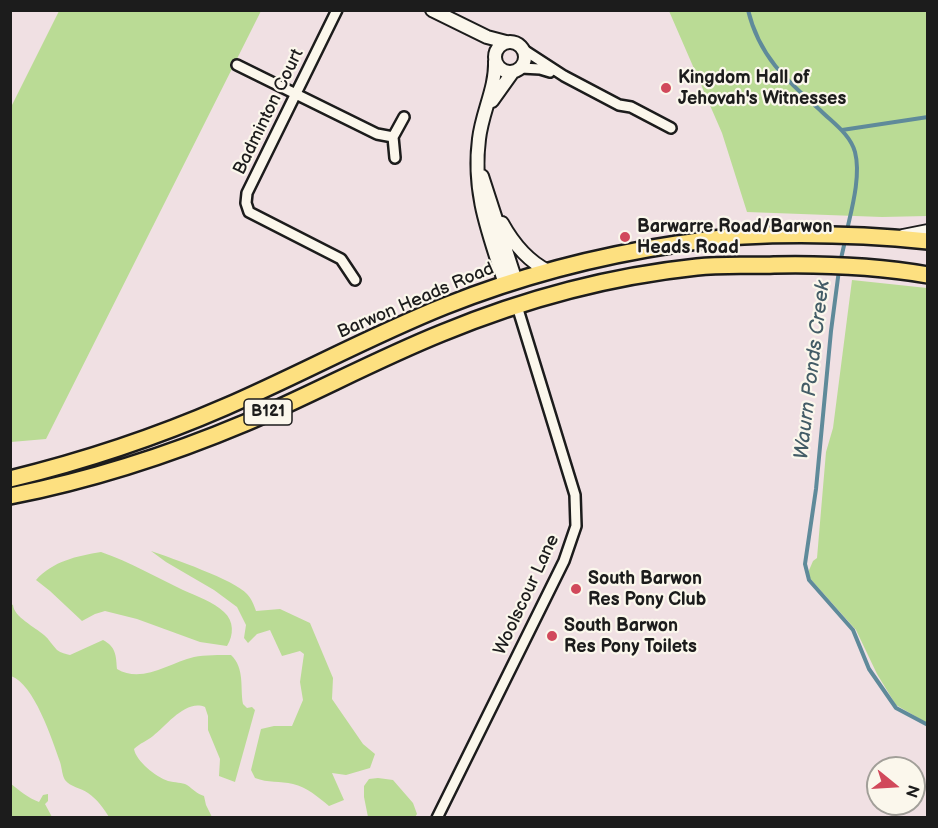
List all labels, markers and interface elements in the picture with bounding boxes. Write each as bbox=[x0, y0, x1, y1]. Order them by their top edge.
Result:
street label: Badminton Court bbox=[229, 46, 309, 178]
place label: Kingdom Hall of Jehovah's Witnesses bbox=[678, 67, 846, 110]
marker: Kingdom Hall of Jehovah's Witnesses bbox=[659, 81, 673, 95]
place label: Barwarre Road/Barwon Heads Road bbox=[637, 216, 832, 258]
marker: Barwarre Road/Barwon Heads Road bbox=[618, 230, 632, 244]
street label: Barwon Heads Road bbox=[335, 258, 497, 344]
water label: Waurn Ponds Creek bbox=[790, 279, 836, 461]
road number: B121 bbox=[244, 399, 292, 425]
street label: Woolscour Lane bbox=[490, 531, 564, 659]
place label: South Barwon Res Pony Club bbox=[588, 568, 706, 610]
marker: South Barwon Res Pony Club bbox=[569, 582, 583, 596]
place label: South Barwon Res Pony Toilets bbox=[564, 615, 697, 658]
marker: South Barwon Res Pony Toilets bbox=[545, 629, 559, 643]
north arrow bbox=[866, 756, 926, 816]
text: N bbox=[901, 782, 923, 800]

